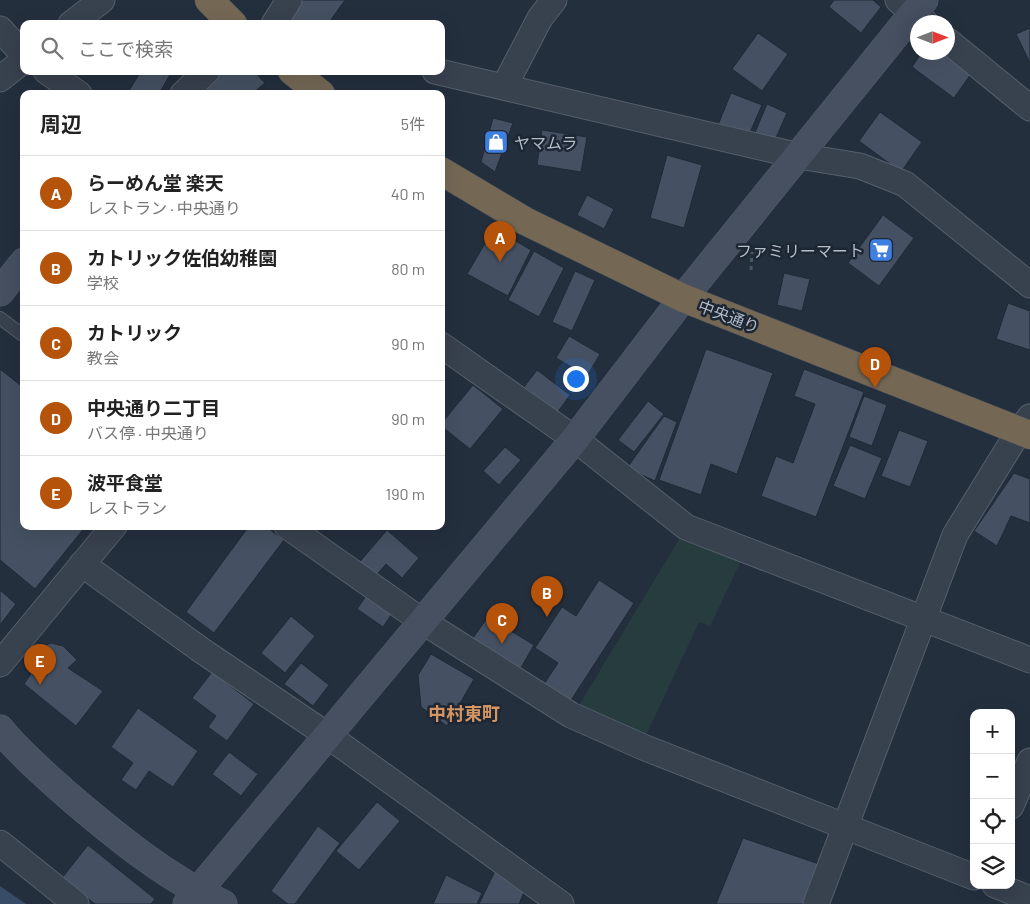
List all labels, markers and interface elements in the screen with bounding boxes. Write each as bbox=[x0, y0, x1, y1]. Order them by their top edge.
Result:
north arrow bbox=[910, 15, 955, 60]
search box bbox=[20, 20, 445, 75]
icon: search bbox=[38, 34, 66, 62]
text: ここで検索 bbox=[78, 37, 173, 60]
text: 周辺 bbox=[40, 111, 82, 136]
text: 5件 bbox=[401, 114, 425, 133]
shop icon: ヤマムラ bbox=[483, 129, 509, 155]
place label: ヤマムラ bbox=[514, 133, 577, 152]
text: らーめん堂 楽天 bbox=[87, 171, 224, 194]
text: A bbox=[51, 184, 61, 203]
text: 40 m bbox=[391, 184, 425, 203]
text: レストラン · 中央通り bbox=[87, 198, 241, 217]
pin: A bbox=[484, 221, 516, 262]
supermarket icon: ファミリーマート bbox=[868, 237, 894, 263]
place label: ファミリーマート bbox=[736, 241, 864, 260]
text: カトリック佐伯幼稚園 bbox=[87, 246, 277, 269]
text: B bbox=[51, 259, 61, 278]
text: 80 m bbox=[391, 259, 425, 278]
text: 学校 bbox=[87, 273, 119, 292]
street label: 中央通り bbox=[696, 296, 762, 336]
text: カトリック bbox=[87, 321, 182, 344]
text: C bbox=[51, 334, 61, 353]
text: 90 m bbox=[391, 334, 425, 353]
pin: D bbox=[859, 347, 891, 388]
text: 教会 bbox=[87, 348, 119, 367]
your location bbox=[563, 366, 589, 392]
text: 中央通り二丁目 bbox=[87, 396, 220, 419]
text: D bbox=[51, 409, 61, 428]
text: 90 m bbox=[391, 409, 425, 428]
text: バス停 · 中央通り bbox=[87, 423, 209, 442]
text: 波平食堂 bbox=[87, 471, 163, 494]
text: E bbox=[51, 484, 61, 503]
text: 190 m bbox=[386, 484, 425, 503]
text: レストラン bbox=[87, 498, 167, 517]
pin: B bbox=[531, 576, 563, 617]
pin: C bbox=[486, 603, 518, 644]
pin: E bbox=[24, 644, 56, 685]
district label: 中村東町 bbox=[428, 702, 500, 724]
map controls bbox=[970, 709, 1015, 889]
button: + bbox=[970, 709, 1015, 754]
button: − bbox=[970, 754, 1015, 799]
button: locate bbox=[970, 799, 1015, 844]
button: layers bbox=[970, 844, 1015, 889]

